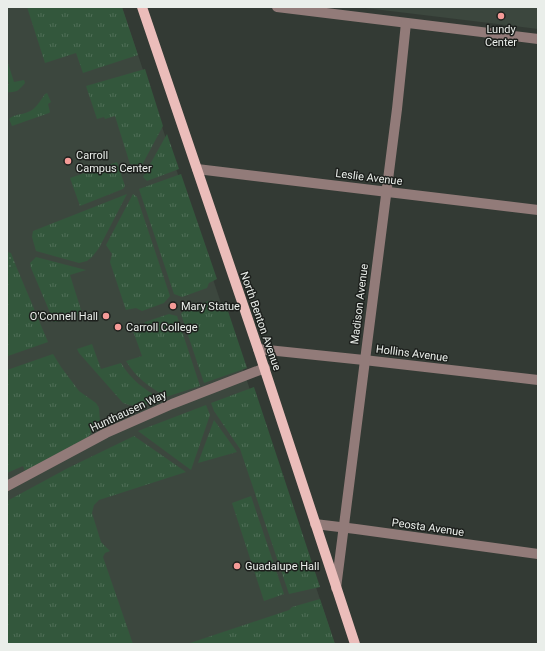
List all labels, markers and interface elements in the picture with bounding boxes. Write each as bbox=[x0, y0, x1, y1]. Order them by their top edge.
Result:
marker: Lundy Center bbox=[496, 11, 506, 21]
place label: Lundy Center bbox=[485, 23, 517, 49]
place label: Carroll Campus Center bbox=[76, 149, 152, 175]
marker: Carroll Campus Center bbox=[63, 156, 73, 166]
street label: Leslie Avenue bbox=[335, 167, 403, 188]
street label: Madison Avenue bbox=[348, 263, 371, 345]
street label: North Benton Avenue bbox=[237, 270, 284, 373]
place label: Mary Statue bbox=[181, 300, 240, 313]
marker: Mary Statue bbox=[168, 301, 178, 311]
place label: O'Connell Hall bbox=[30, 310, 98, 323]
marker: O'Connell Hall bbox=[101, 311, 111, 321]
place label: Carroll College bbox=[126, 321, 198, 334]
marker: Carroll College bbox=[113, 322, 123, 332]
street label: Hollins Avenue bbox=[375, 343, 449, 364]
street label: Hunthausen Way bbox=[88, 388, 169, 435]
street label: Peosta Avenue bbox=[391, 516, 465, 539]
place label: Guadalupe Hall bbox=[245, 560, 319, 573]
marker: Guadalupe Hall bbox=[232, 561, 242, 571]

